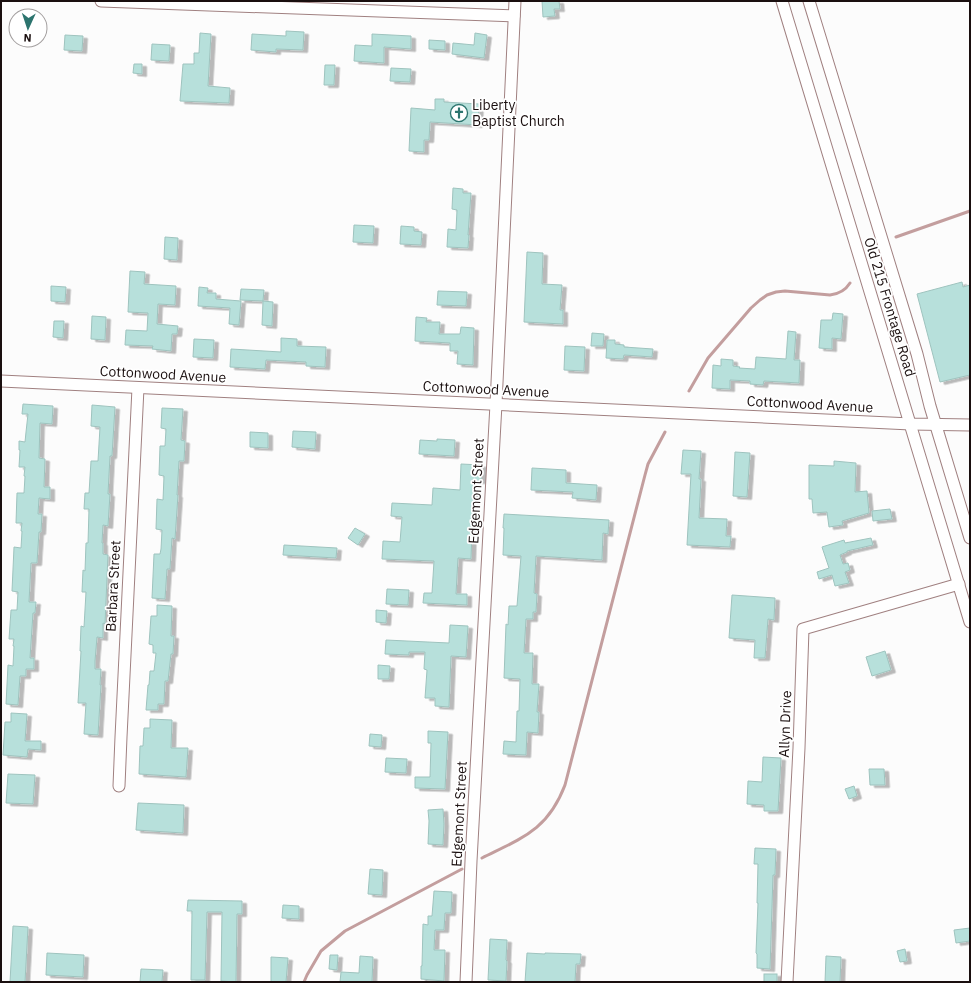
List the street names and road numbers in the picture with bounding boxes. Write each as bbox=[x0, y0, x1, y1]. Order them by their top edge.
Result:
street label: Old 215 Frontage Road bbox=[860, 235, 920, 379]
street label: Cottonwood Avenue bbox=[99, 362, 227, 386]
street label: Cottonwood Avenue bbox=[422, 377, 550, 401]
street label: Cottonwood Avenue bbox=[746, 392, 874, 416]
street label: Edgemont Street bbox=[464, 438, 488, 544]
street label: Barbara Street bbox=[102, 540, 124, 632]
street label: Allyn Drive bbox=[775, 690, 795, 758]
street label: Edgemont Street bbox=[447, 761, 471, 867]

